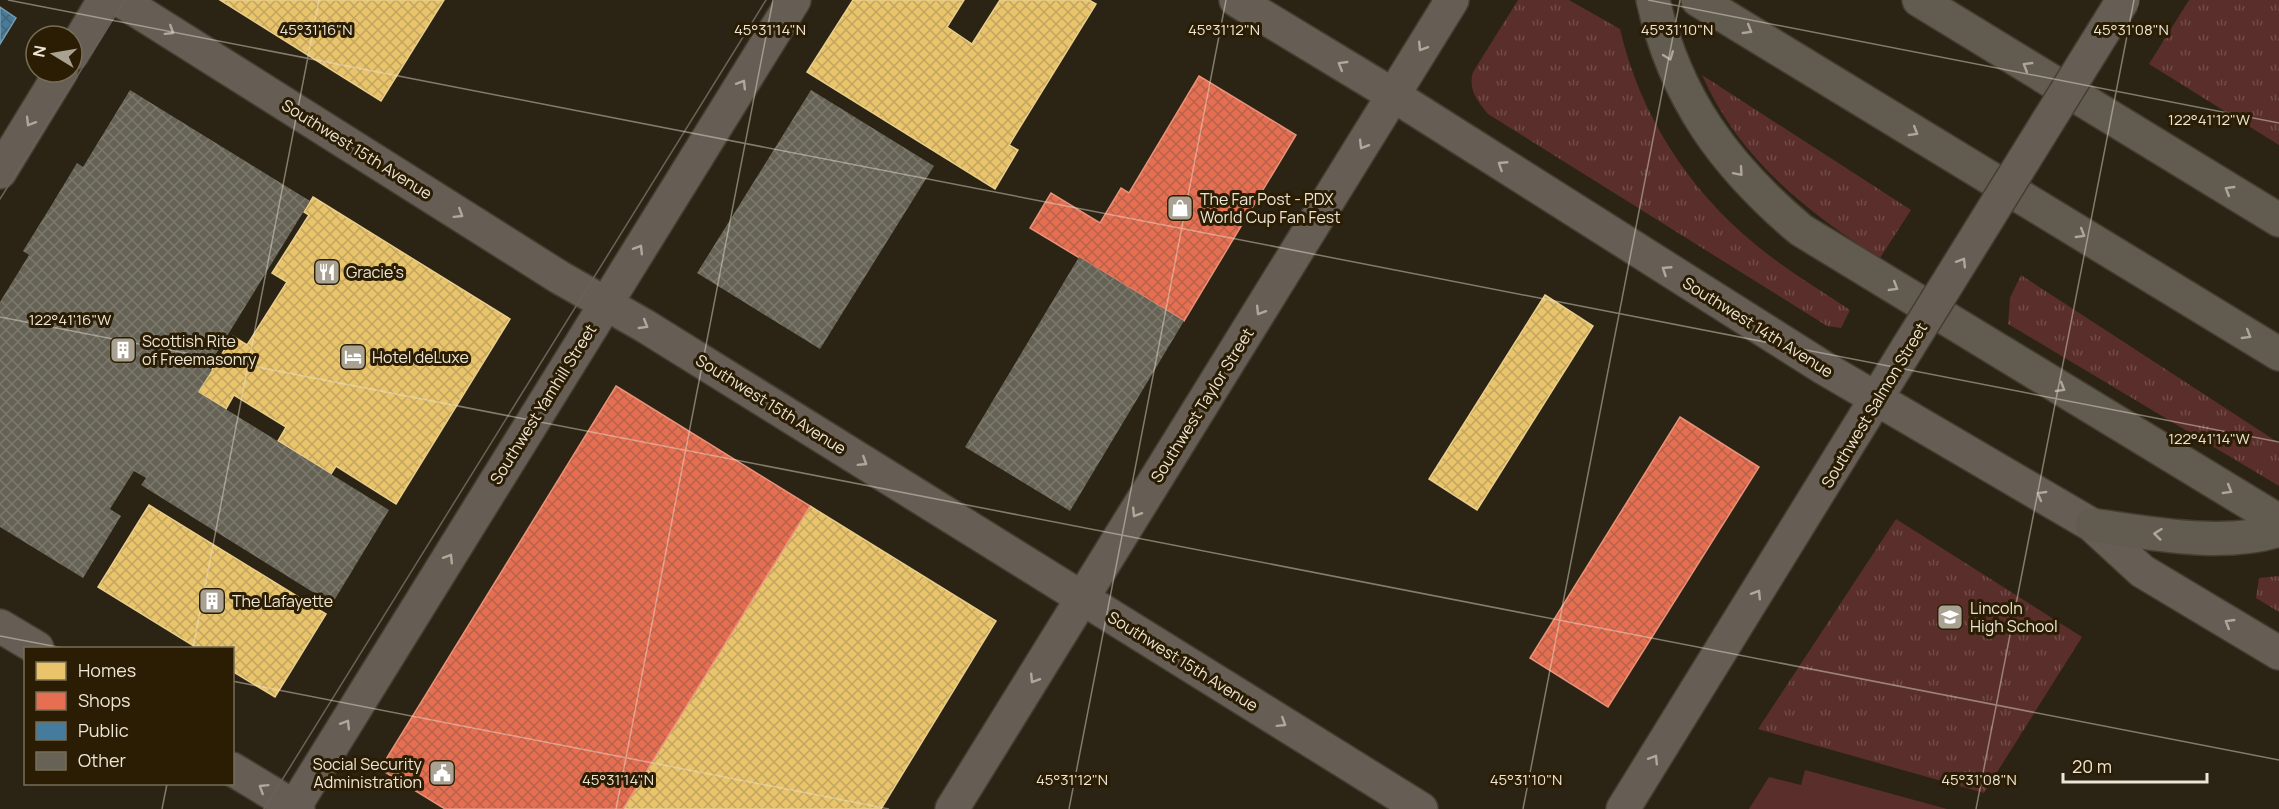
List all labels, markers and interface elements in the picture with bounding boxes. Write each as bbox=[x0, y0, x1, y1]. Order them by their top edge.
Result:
text: 45°31'16"N bbox=[280, 19, 352, 40]
text: 45°31'14"N bbox=[734, 19, 806, 40]
text: 45°31'12"N bbox=[1188, 19, 1260, 40]
text: 45°31'10"N bbox=[1641, 19, 1713, 40]
text: 45°31'08"N bbox=[2093, 19, 2169, 40]
one-way arrow bbox=[164, 23, 174, 35]
one-way arrow bbox=[1742, 23, 1752, 35]
north arrow bbox=[24, 24, 84, 84]
one-way arrow bbox=[1418, 41, 1430, 51]
text: N bbox=[27, 43, 51, 59]
one-way arrow bbox=[1662, 50, 1675, 61]
one-way arrow bbox=[1338, 60, 1348, 72]
one-way arrow bbox=[2023, 62, 2033, 74]
one-way arrow bbox=[735, 79, 746, 90]
street label: Southwest 15th Avenue bbox=[278, 94, 436, 204]
text: 122°41'12"W bbox=[2168, 109, 2250, 130]
one-way arrow bbox=[26, 116, 38, 126]
one-way arrow bbox=[1908, 125, 1918, 136]
one-way arrow bbox=[1358, 139, 1370, 149]
one-way arrow bbox=[1498, 160, 1508, 172]
one-way arrow bbox=[1732, 165, 1743, 175]
one-way arrow bbox=[2225, 185, 2235, 197]
place label: The Far Post - PDX World Cup Fan Fest bbox=[1200, 188, 1341, 228]
shop icon: The Far Post - PDX World Cup Fan Fest bbox=[1165, 193, 1195, 223]
one-way arrow bbox=[452, 207, 463, 218]
one-way arrow bbox=[2075, 226, 2085, 238]
one-way arrow bbox=[632, 245, 644, 255]
restaurant icon: Gracie's bbox=[312, 257, 342, 287]
one-way arrow bbox=[1955, 258, 1966, 269]
place label: Gracie's bbox=[346, 261, 404, 283]
one-way arrow bbox=[1662, 266, 1673, 277]
street label: Southwest 14th Avenue bbox=[1679, 272, 1837, 382]
one-way arrow bbox=[1888, 280, 1898, 292]
one-way arrow bbox=[1256, 305, 1268, 315]
text: 122°41'16"W bbox=[29, 309, 111, 330]
one-way arrow bbox=[638, 318, 648, 330]
street label: Southwest Salmon Street bbox=[1816, 318, 1932, 492]
street label: Southwest Yamhill Street bbox=[485, 320, 601, 488]
street label: Southwest Taylor Street bbox=[1145, 323, 1259, 487]
one-way arrow bbox=[2241, 328, 2251, 340]
place label: Scottish Rite of Freemasonry bbox=[142, 330, 257, 370]
building icon: Scottish Rite of Freemasonry bbox=[108, 335, 138, 365]
hotel icon: Hotel deLuxe bbox=[338, 342, 368, 372]
place label: Hotel deLuxe bbox=[372, 346, 469, 368]
street label: Southwest 15th Avenue bbox=[692, 349, 850, 459]
one-way arrow bbox=[2055, 381, 2065, 393]
text: 122°41'14"W bbox=[2168, 428, 2250, 449]
one-way arrow bbox=[857, 454, 867, 466]
one-way arrow bbox=[2222, 482, 2232, 494]
one-way arrow bbox=[2037, 491, 2048, 502]
one-way arrow bbox=[1131, 507, 1143, 517]
one-way arrow bbox=[2154, 528, 2163, 541]
one-way arrow bbox=[441, 554, 453, 564]
building icon: The Lafayette bbox=[197, 586, 227, 616]
place label: The Lafayette bbox=[232, 590, 333, 612]
one-way arrow bbox=[1750, 590, 1761, 601]
place label: Lincoln High School bbox=[1970, 597, 2058, 637]
school or university icon: Lincoln High School bbox=[1935, 602, 1965, 632]
street label: Southwest 15th Avenue bbox=[1104, 606, 1262, 716]
one-way arrow bbox=[2225, 619, 2235, 631]
legend bbox=[24, 647, 234, 785]
text: Homes bbox=[78, 658, 136, 682]
one-way arrow bbox=[1029, 673, 1041, 683]
text: Shops bbox=[78, 688, 130, 712]
one-way arrow bbox=[1276, 715, 1286, 727]
text: Public bbox=[78, 718, 129, 742]
one-way arrow bbox=[339, 720, 351, 730]
scale bar bbox=[2063, 746, 2207, 784]
text: Other bbox=[78, 748, 126, 772]
place label: Social Security Administration bbox=[313, 753, 423, 793]
text: 20 m bbox=[2072, 754, 2112, 778]
one-way arrow bbox=[1646, 755, 1658, 765]
public building icon: Social Security Administration bbox=[427, 758, 457, 788]
text: 45°31'14"N bbox=[582, 769, 654, 790]
text: 45°31'12"N bbox=[1036, 769, 1108, 790]
text: 45°31'10"N bbox=[1490, 769, 1562, 790]
text: 45°31'08"N bbox=[1941, 769, 2017, 790]
one-way arrow bbox=[259, 783, 269, 795]

